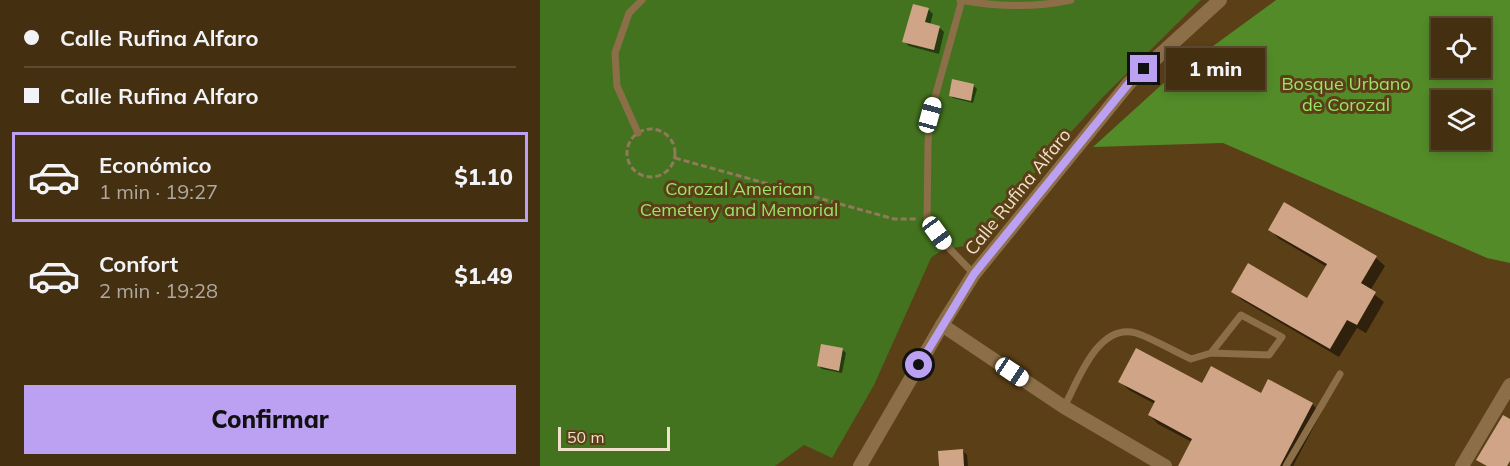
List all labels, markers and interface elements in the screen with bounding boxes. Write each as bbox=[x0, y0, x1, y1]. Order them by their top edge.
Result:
map controls bbox=[1431, 18, 1491, 150]
button: locate bbox=[1431, 18, 1491, 78]
text: Calle Rufina Alfaro bbox=[60, 24, 259, 52]
callout: 1 min bbox=[1165, 48, 1264, 90]
route end bbox=[1130, 55, 1157, 82]
text: 1 min bbox=[1189, 56, 1242, 81]
park label: Bosque Urbano de Corozal bbox=[1281, 72, 1411, 116]
text: Calle Rufina Alfaro bbox=[60, 82, 259, 110]
button: layers bbox=[1431, 90, 1491, 150]
car bbox=[917, 95, 943, 135]
street label: Calle Rufina Alfaro bbox=[960, 124, 1076, 260]
icon: car bbox=[27, 150, 81, 204]
text: Económico bbox=[99, 151, 212, 179]
text: $1.10 bbox=[454, 163, 513, 191]
park label: Corozal American Cemetery and Memorial bbox=[640, 177, 838, 221]
text: 1 min · 19:27 bbox=[99, 179, 218, 204]
car bbox=[919, 213, 955, 253]
icon: car bbox=[27, 249, 81, 303]
text: Confort bbox=[99, 250, 178, 278]
text: $1.49 bbox=[454, 262, 513, 290]
text: 2 min · 19:28 bbox=[99, 278, 218, 303]
route start bbox=[905, 351, 932, 378]
car bbox=[992, 354, 1032, 390]
button: Confirmar bbox=[24, 385, 516, 454]
scale bar bbox=[558, 424, 670, 452]
text: 50 m bbox=[567, 427, 604, 447]

